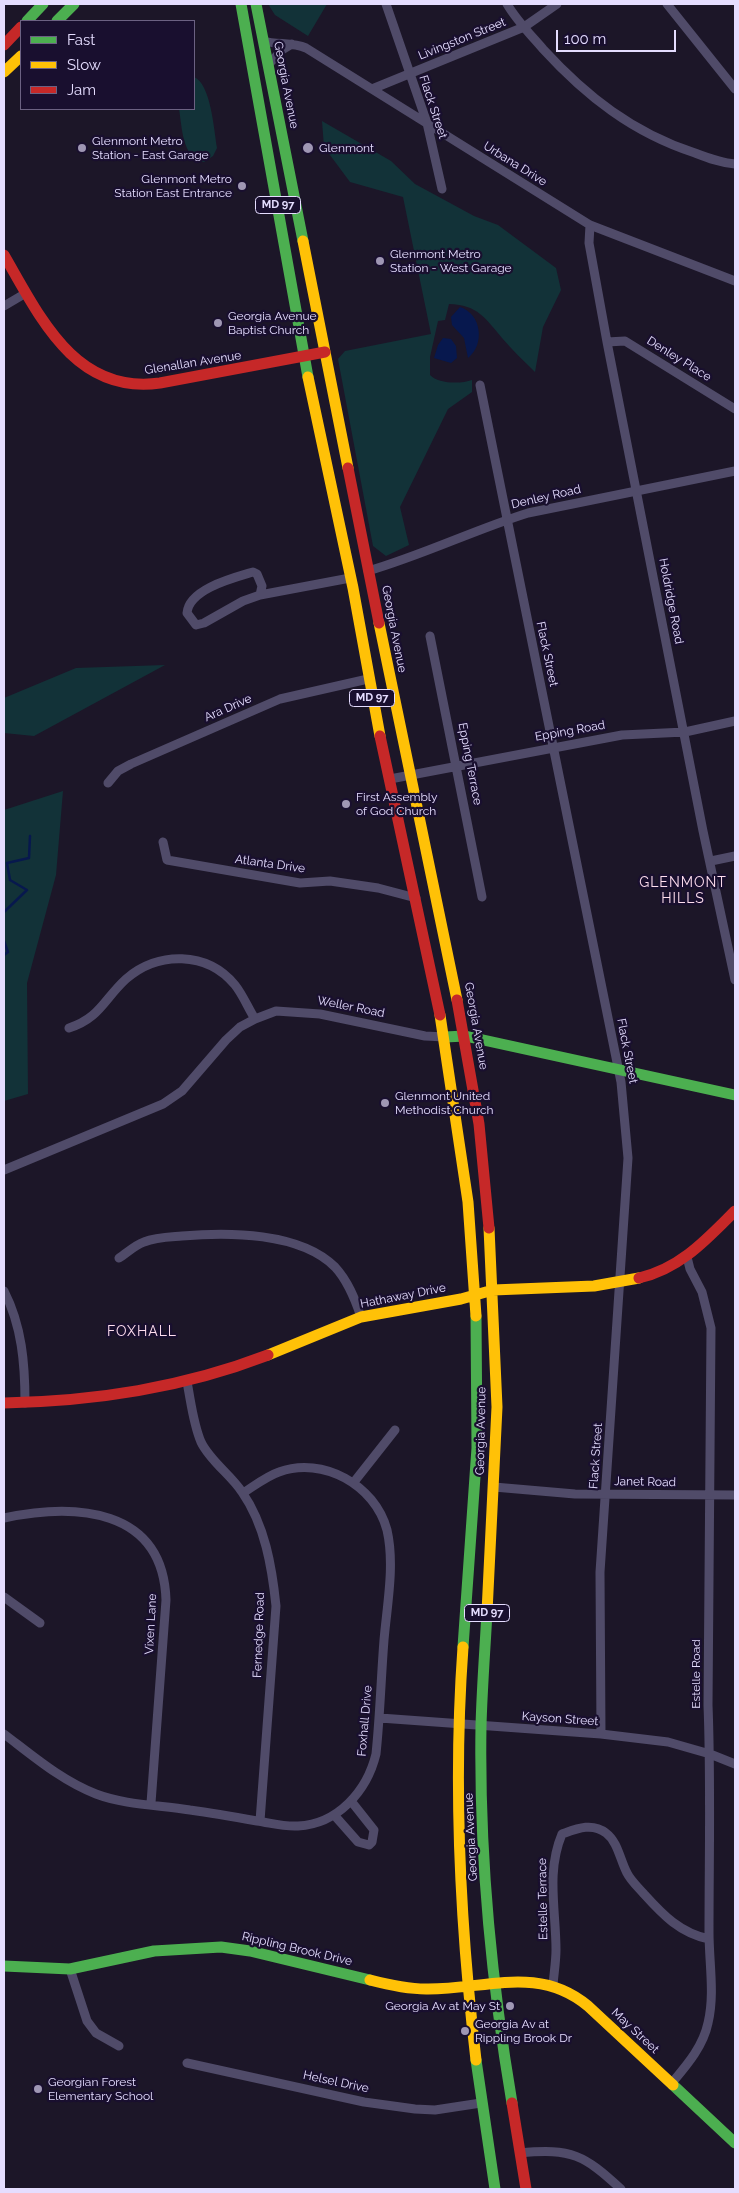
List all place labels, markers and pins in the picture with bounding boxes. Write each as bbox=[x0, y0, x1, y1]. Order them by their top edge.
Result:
place label: Glenmont Metro Station - East Garage bbox=[92, 134, 209, 162]
marker: Glenmont bbox=[301, 141, 315, 155]
place label: Glenmont bbox=[319, 141, 374, 155]
marker: Glenmont Metro Station - East Garage bbox=[76, 142, 88, 154]
place label: Glenmont Metro Station East Entrance bbox=[114, 172, 232, 200]
marker: Glenmont Metro Station East Entrance bbox=[236, 180, 248, 192]
place label: Glenmont Metro Station - West Garage bbox=[390, 247, 512, 275]
marker: Glenmont Metro Station - West Garage bbox=[374, 255, 386, 267]
place label: Georgia Avenue Baptist Church bbox=[228, 309, 317, 337]
marker: Georgia Avenue Baptist Church bbox=[212, 317, 224, 329]
place label: First Assembly of God Church bbox=[356, 790, 437, 818]
marker: First Assembly of God Church bbox=[340, 798, 352, 810]
place label: Glenmont United Methodist Church bbox=[395, 1089, 493, 1117]
marker: Glenmont United Methodist Church bbox=[379, 1097, 391, 1109]
place label: Georgia Av at May St bbox=[385, 1999, 500, 2013]
marker: Georgia Av at May St bbox=[504, 2000, 516, 2012]
place label: Georgia Av at Rippling Brook Dr bbox=[475, 2017, 572, 2045]
marker: Georgia Av at Rippling Brook Dr bbox=[459, 2025, 471, 2037]
place label: Georgian Forest Elementary School bbox=[48, 2075, 153, 2103]
marker: Georgian Forest Elementary School bbox=[32, 2083, 44, 2095]

